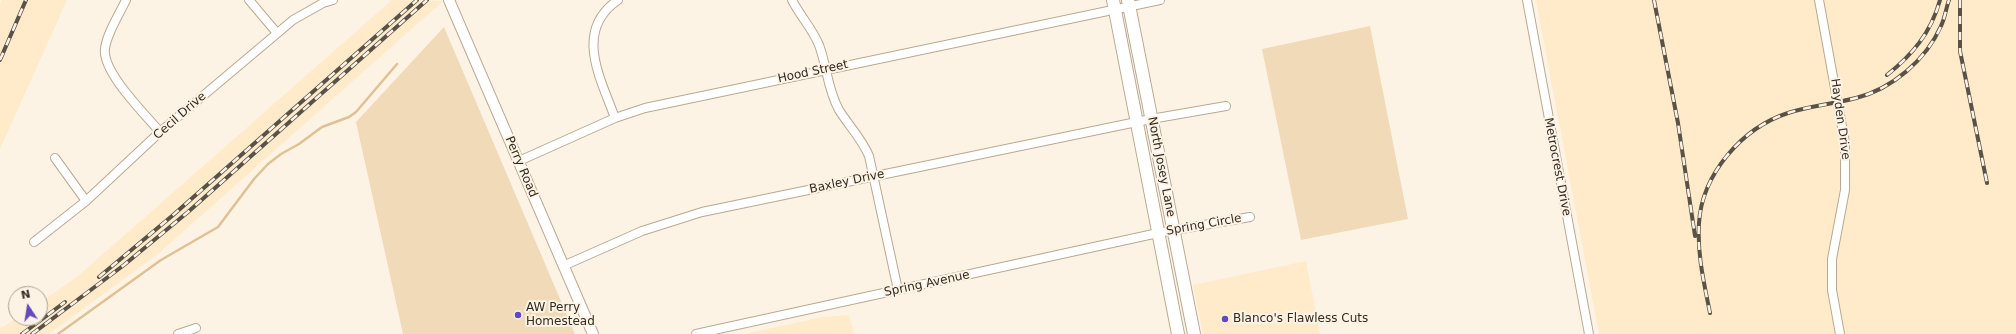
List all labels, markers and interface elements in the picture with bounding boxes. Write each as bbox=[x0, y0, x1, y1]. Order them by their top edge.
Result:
street label: Hood Street bbox=[776, 58, 850, 86]
street label: Hayden Drive bbox=[1827, 77, 1853, 161]
street label: Cecil Drive bbox=[151, 89, 209, 143]
street label: North Josey Lane bbox=[1144, 116, 1178, 218]
street label: Metrocrest Drive bbox=[1540, 117, 1574, 217]
street label: Perry Road bbox=[502, 134, 540, 200]
street label: Baxley Drive bbox=[808, 167, 886, 197]
street label: Spring Circle bbox=[1165, 211, 1243, 239]
street label: Spring Avenue bbox=[883, 268, 971, 300]
north arrow bbox=[8, 286, 48, 326]
text: N bbox=[20, 287, 31, 302]
place label: AW Perry Homestead bbox=[526, 301, 595, 329]
marker: AW Perry Homestead bbox=[513, 310, 523, 320]
place label: Blanco's Flawless Cuts bbox=[1233, 312, 1368, 326]
marker: Blanco's Flawless Cuts bbox=[1220, 314, 1230, 324]

